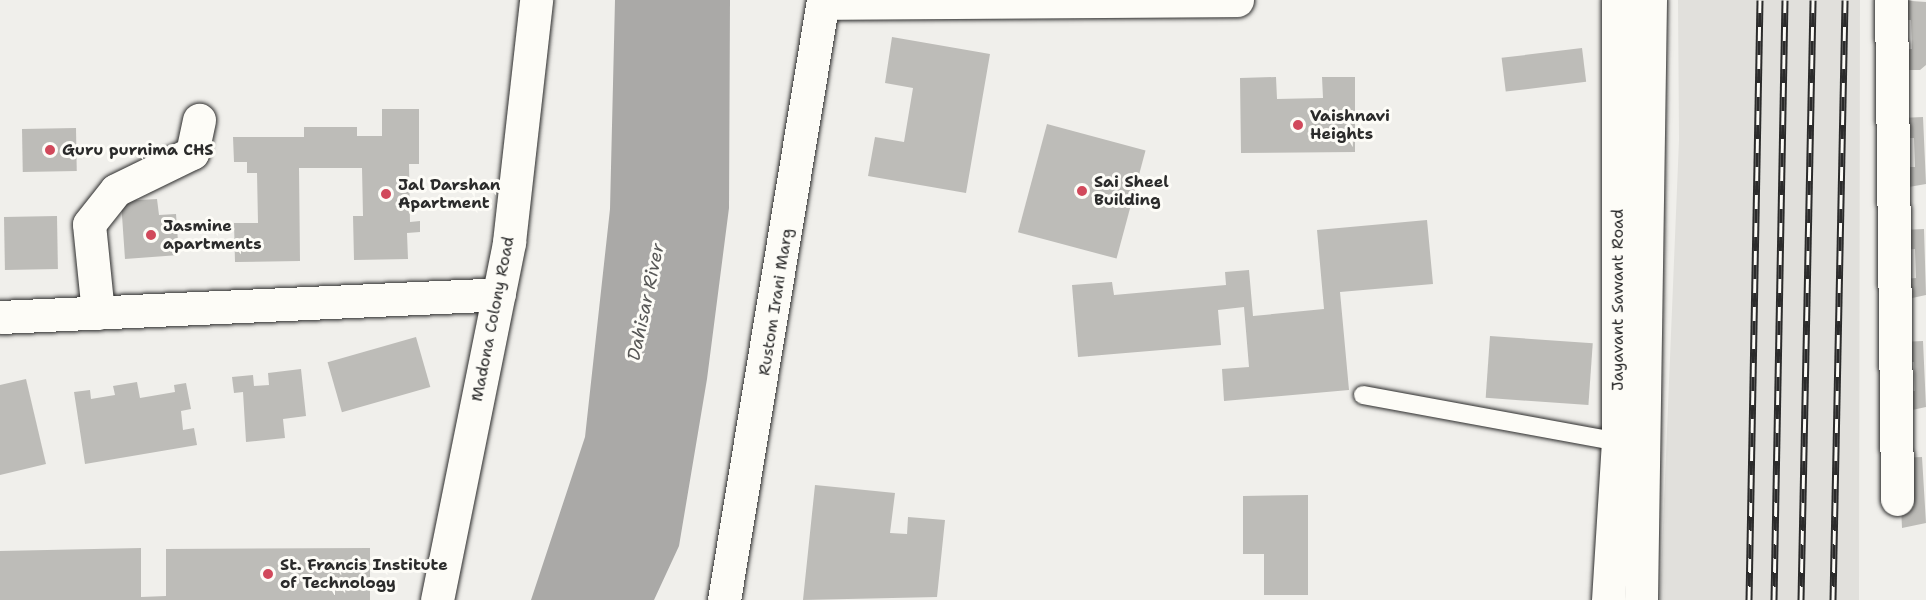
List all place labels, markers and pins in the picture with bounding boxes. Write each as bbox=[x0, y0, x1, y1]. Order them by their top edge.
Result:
place label: Vaishnavi Heights bbox=[1310, 106, 1390, 144]
marker: Vaishnavi Heights bbox=[1291, 118, 1305, 132]
place label: Guru purnima CHS bbox=[62, 140, 213, 160]
marker: Guru purnima CHS bbox=[43, 143, 57, 157]
place label: Sai Sheel Building bbox=[1094, 172, 1169, 210]
place label: Jal Darshan Apartment bbox=[398, 175, 500, 213]
marker: Sai Sheel Building bbox=[1075, 184, 1089, 198]
marker: Jal Darshan Apartment bbox=[379, 187, 393, 201]
place label: Jasmine apartments bbox=[163, 216, 262, 254]
marker: Jasmine apartments bbox=[144, 228, 158, 242]
place label: St. Francis Institute of Technology bbox=[280, 555, 448, 593]
marker: St. Francis Institute of Technology bbox=[261, 567, 275, 581]

